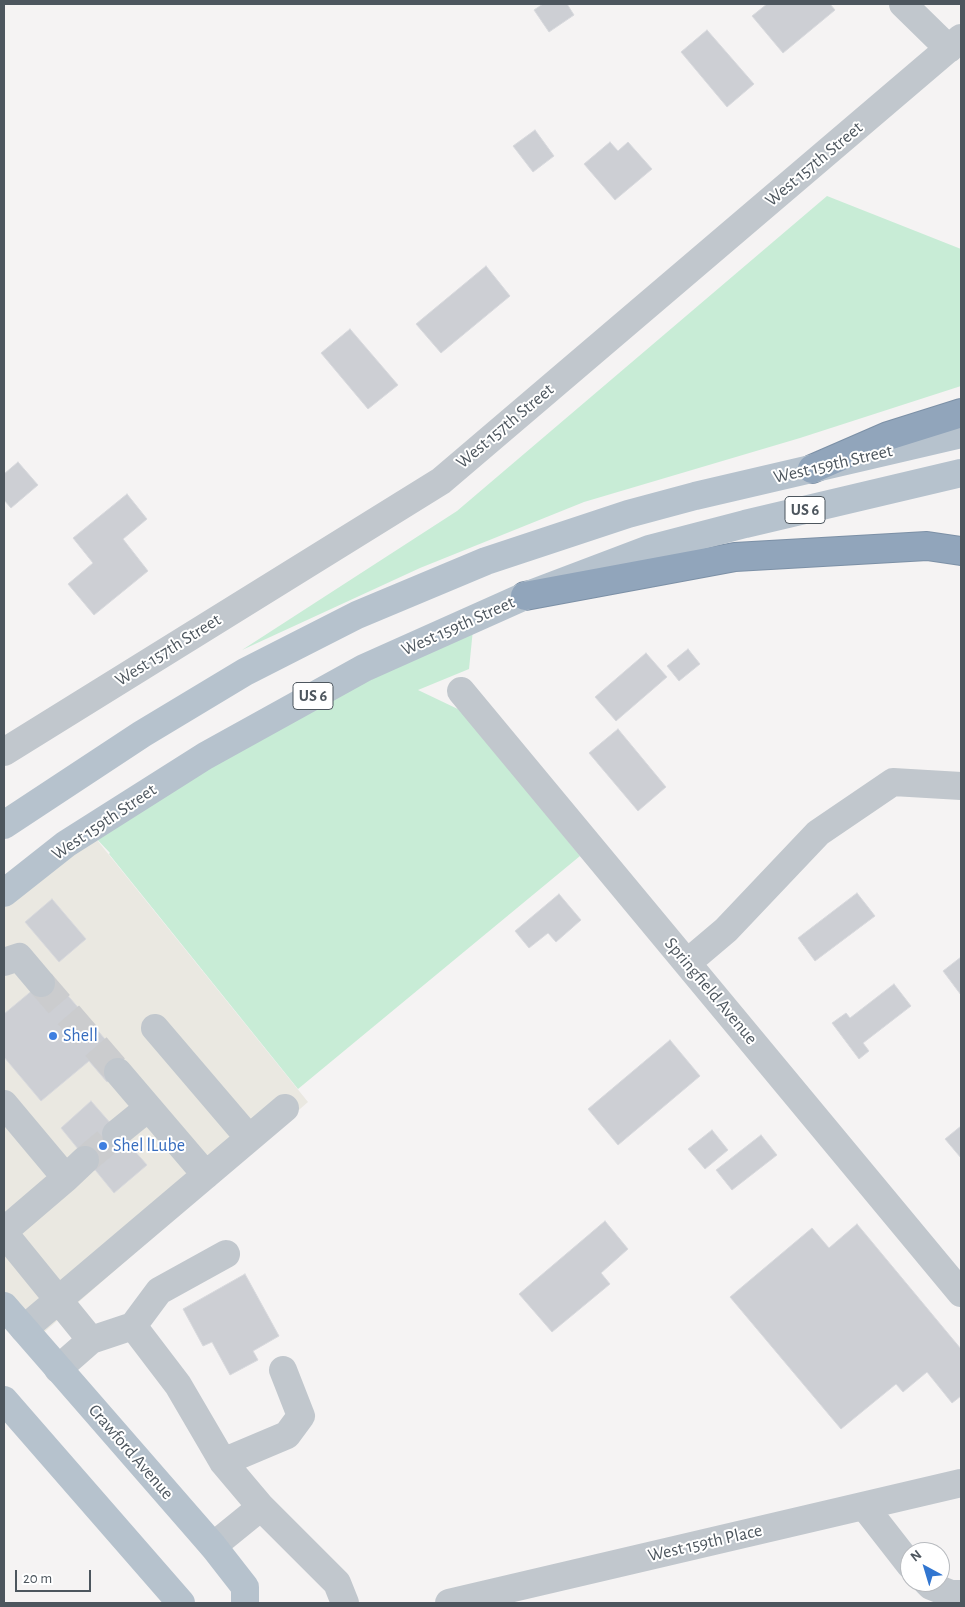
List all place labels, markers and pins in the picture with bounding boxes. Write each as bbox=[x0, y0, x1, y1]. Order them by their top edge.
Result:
place label: Shell bbox=[63, 1025, 98, 1047]
marker: Shell bbox=[47, 1030, 59, 1042]
place label: Shel lLube bbox=[113, 1135, 185, 1157]
marker: Shel lLube bbox=[97, 1140, 109, 1152]

